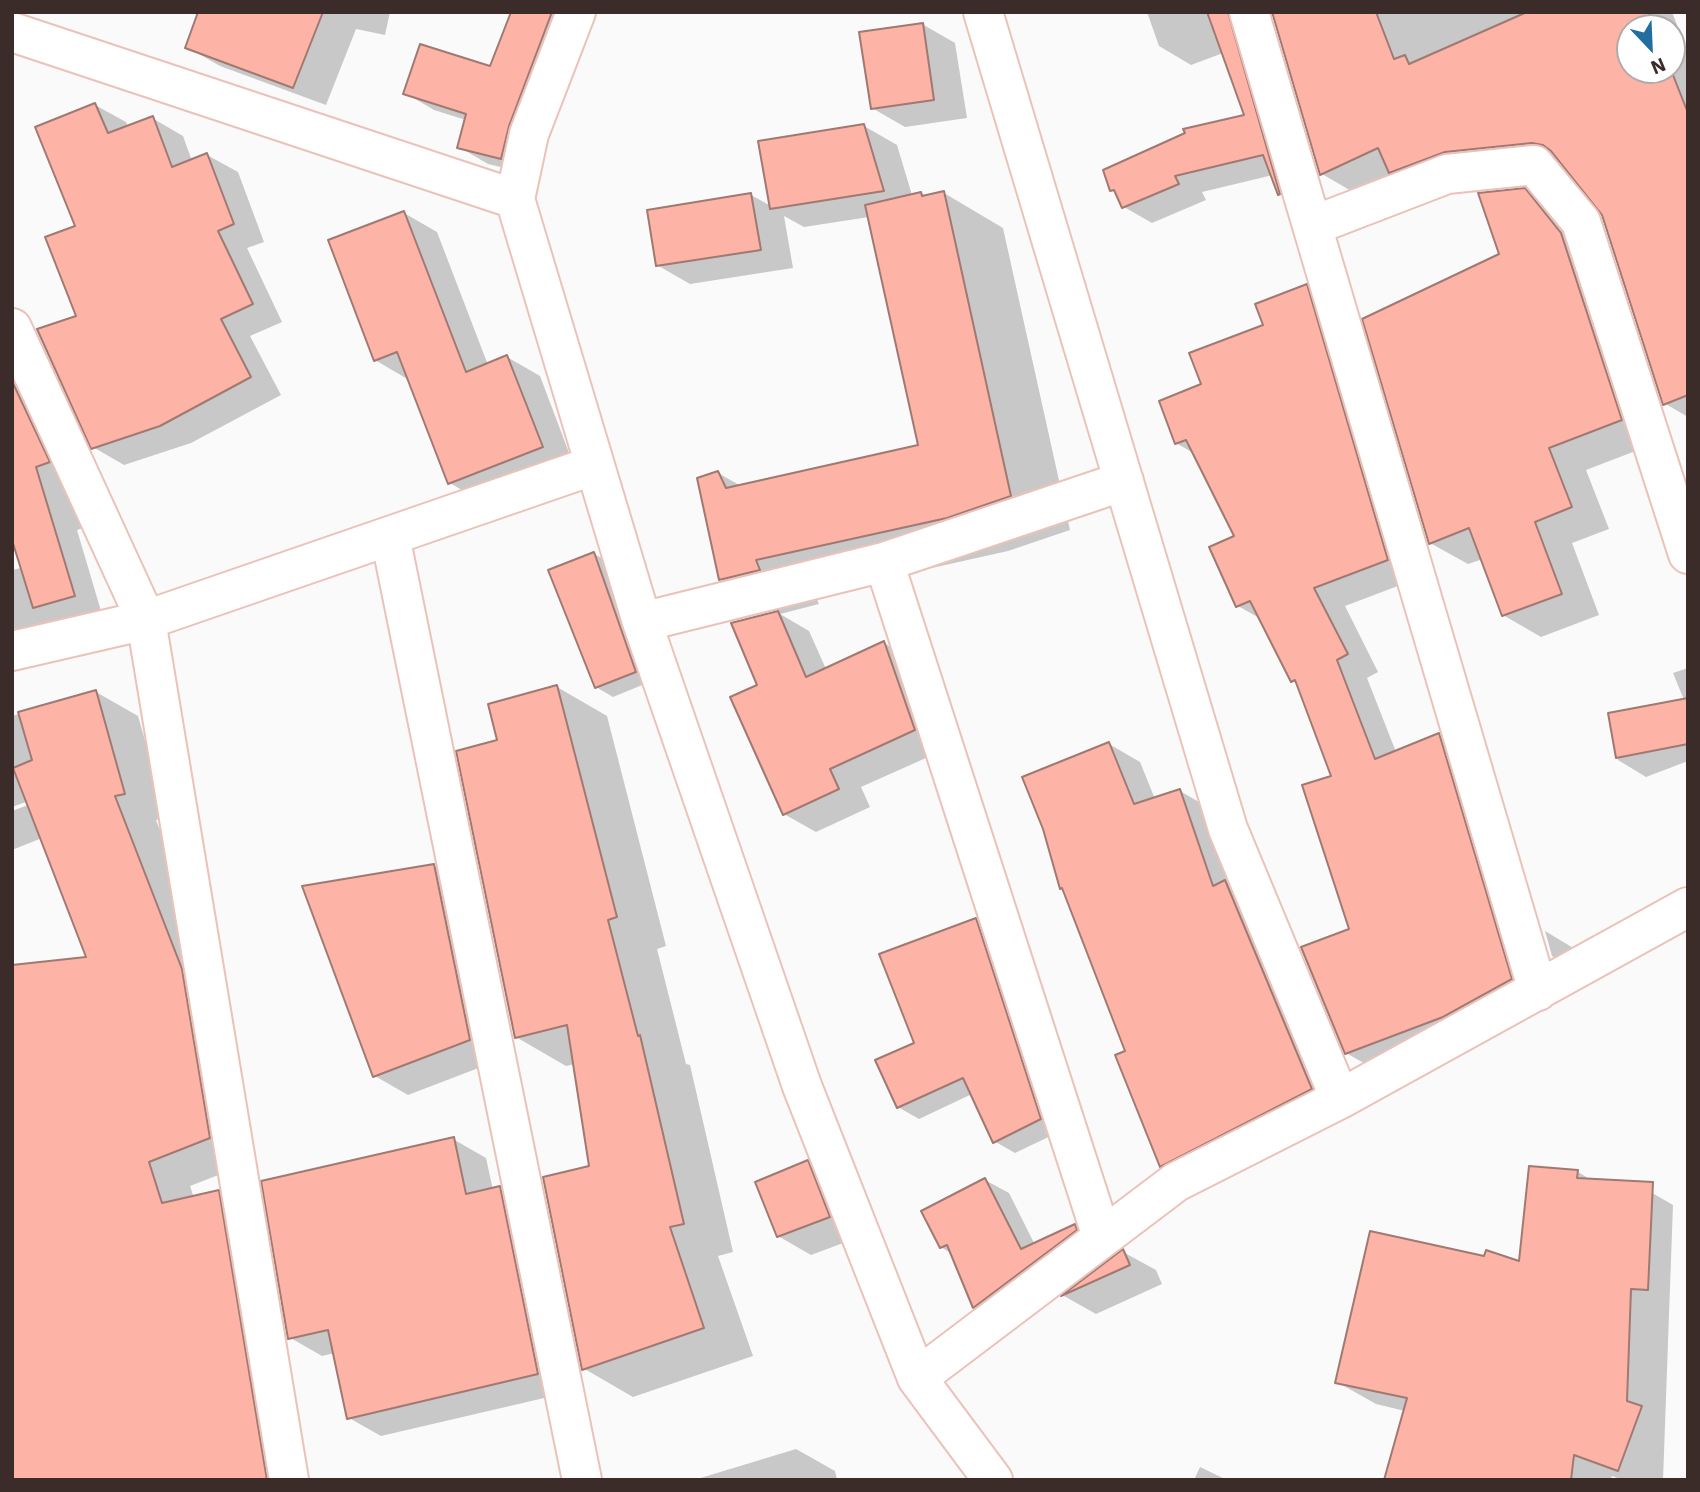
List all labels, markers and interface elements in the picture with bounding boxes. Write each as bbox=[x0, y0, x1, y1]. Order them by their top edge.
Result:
north arrow bbox=[1616, 14, 1686, 84]
text: N bbox=[1647, 53, 1669, 80]

